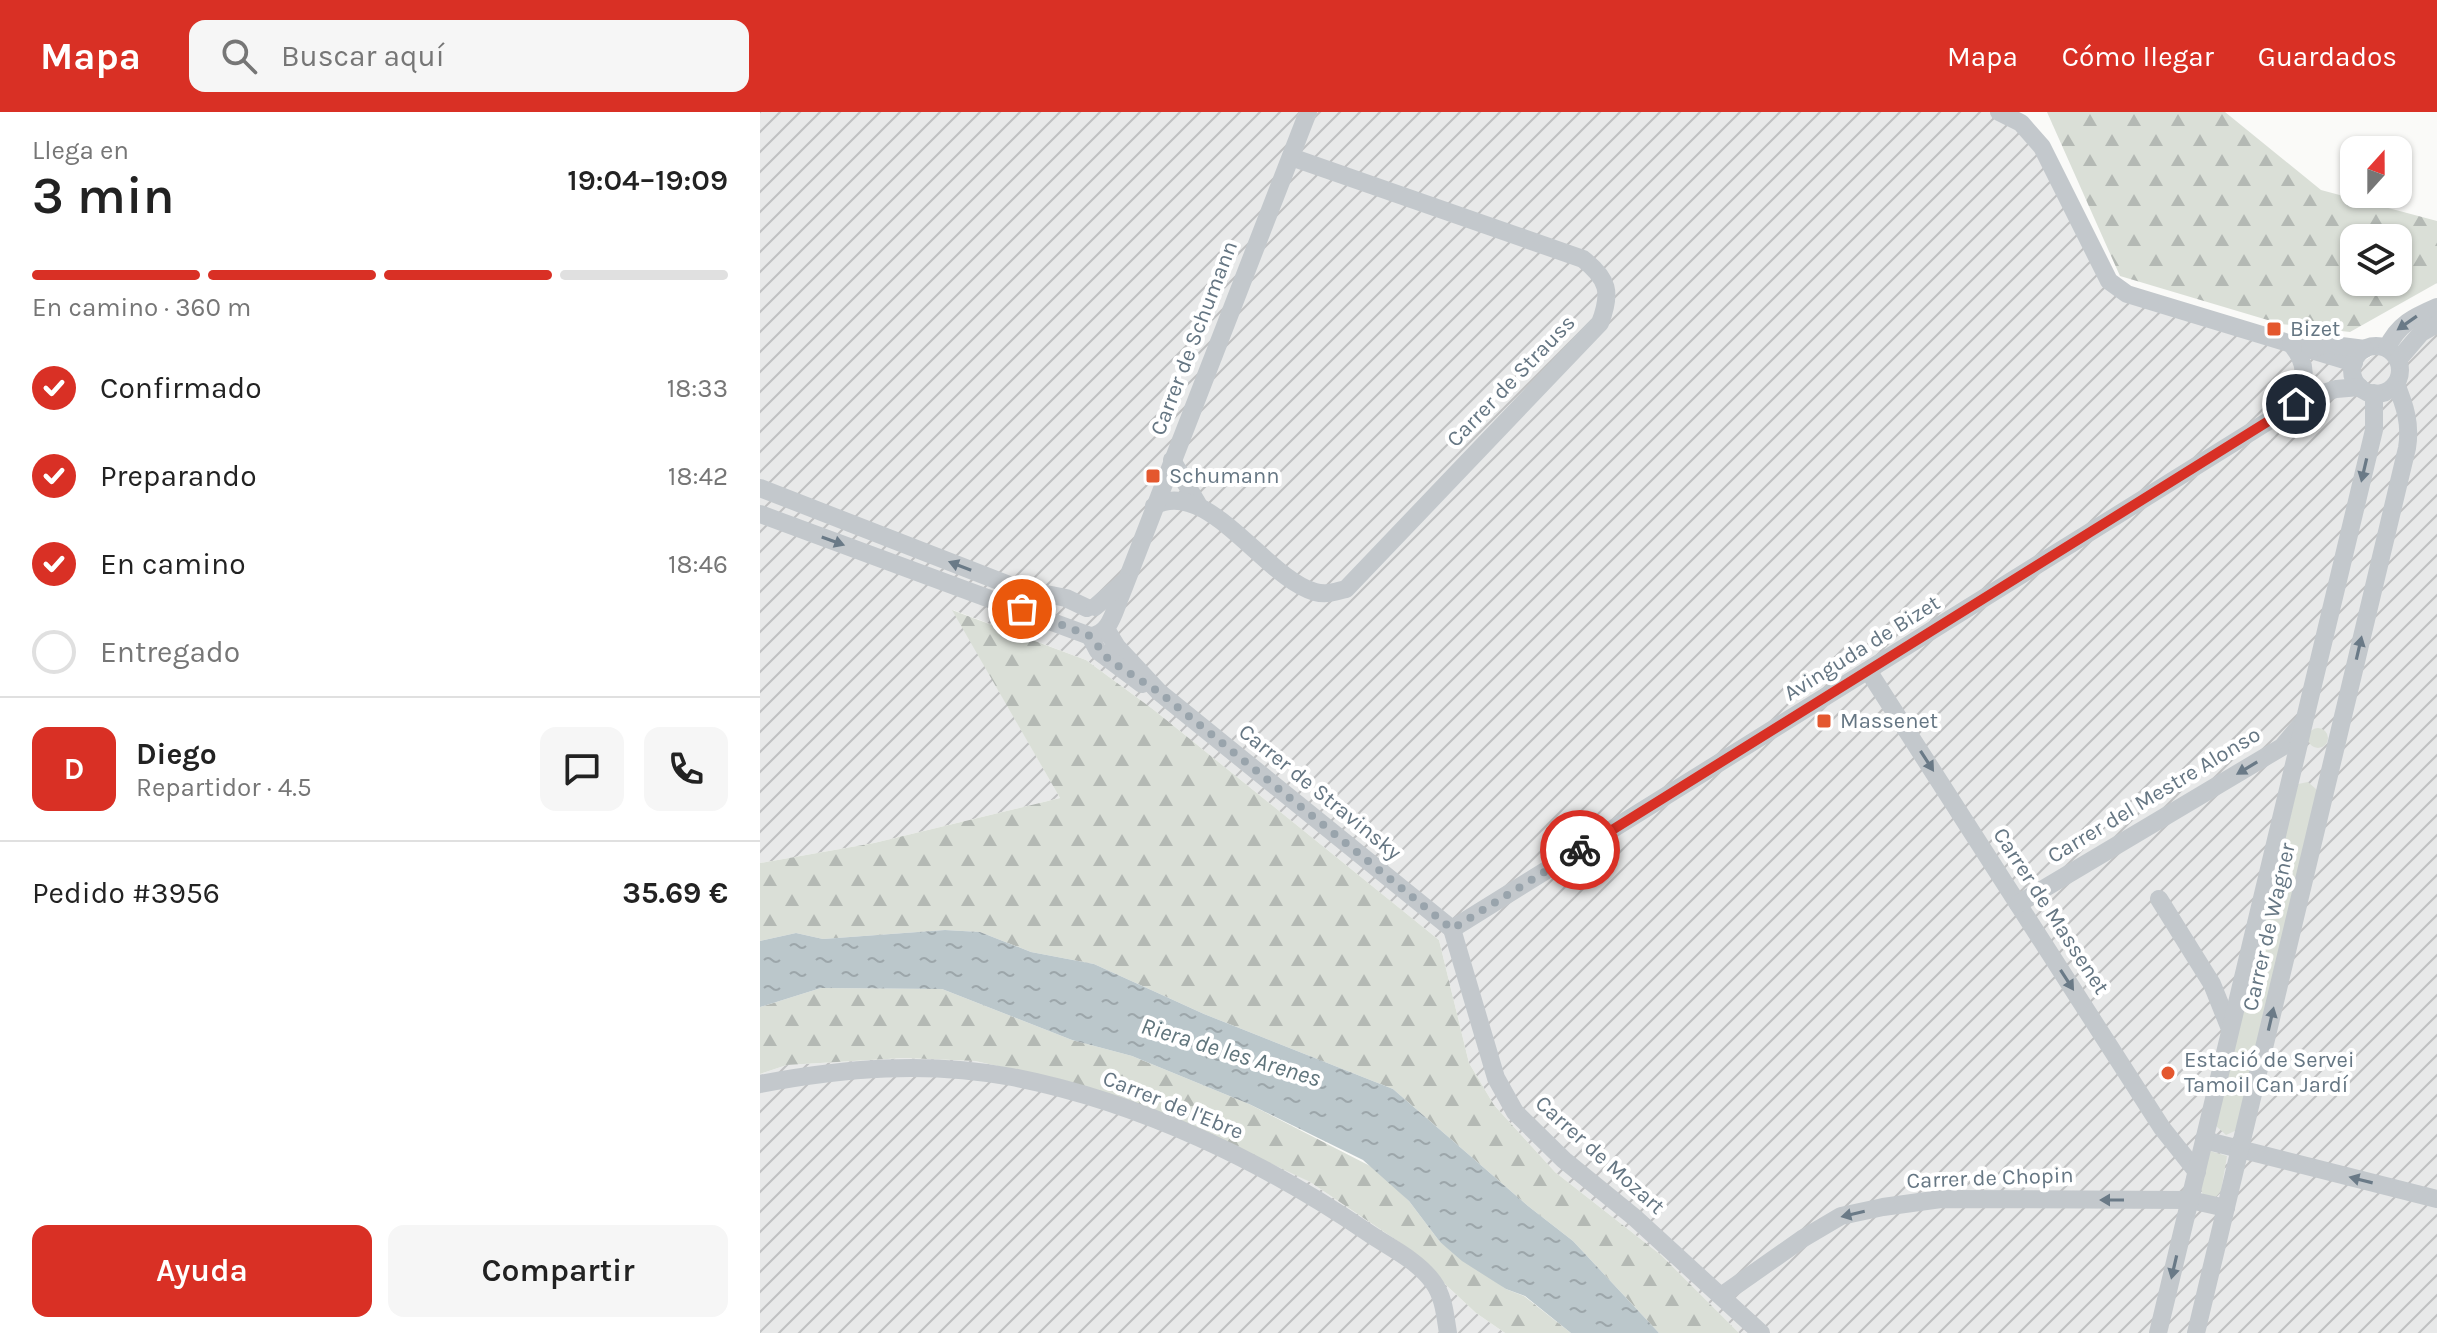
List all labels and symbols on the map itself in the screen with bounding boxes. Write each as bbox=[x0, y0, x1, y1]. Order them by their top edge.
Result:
north arrow bbox=[2340, 136, 2412, 208]
street label: Carrer de Schumann bbox=[1145, 237, 1243, 439]
street label: Carrer de Strauss bbox=[1441, 310, 1581, 452]
one-way arrow bbox=[2397, 315, 2418, 330]
place label: Bizet bbox=[2290, 316, 2340, 342]
marker: Bizet bbox=[2265, 320, 2283, 338]
pin bbox=[2262, 370, 2330, 438]
one-way arrow bbox=[2357, 457, 2370, 482]
place label: Schumann bbox=[1169, 463, 1280, 489]
marker: Schumann bbox=[1144, 467, 1162, 485]
one-way arrow bbox=[822, 535, 846, 547]
one-way arrow bbox=[948, 559, 972, 572]
pin bbox=[988, 575, 1056, 643]
street label: Avinguda de Bizet bbox=[1779, 590, 1945, 706]
one-way arrow bbox=[2354, 635, 2366, 660]
place label: Massenet bbox=[1840, 708, 1938, 734]
marker: Massenet bbox=[1815, 712, 1833, 730]
street label: Carrer de Stravinsky bbox=[1233, 718, 1407, 866]
street label: Carrer del Mestre Alonso bbox=[2043, 721, 2265, 869]
one-way arrow bbox=[1919, 751, 1934, 772]
one-way arrow bbox=[2236, 761, 2258, 775]
courier bbox=[1540, 810, 1620, 890]
street label: Carrer de Massenet bbox=[1987, 823, 2115, 999]
street label: Carrer de Wagner bbox=[2237, 840, 2301, 1014]
one-way arrow bbox=[2059, 969, 2073, 991]
one-way arrow bbox=[2266, 1006, 2278, 1031]
water label: Riera de les Arenes bbox=[1138, 1011, 1324, 1093]
place label: Estació de Servei Tamoil Can Jardí bbox=[2184, 1047, 2354, 1098]
marker: Estació de Servei Tamoil Can Jardí bbox=[2159, 1064, 2177, 1082]
street label: Carrer de l'Ebre bbox=[1099, 1065, 1247, 1145]
street label: Carrer de Mozart bbox=[1530, 1090, 1670, 1220]
street label: Carrer de Chopin bbox=[1906, 1162, 2074, 1194]
one-way arrow bbox=[2349, 1173, 2374, 1185]
one-way arrow bbox=[2099, 1194, 2124, 1206]
one-way arrow bbox=[1841, 1208, 1866, 1220]
one-way arrow bbox=[2168, 1254, 2180, 1279]

